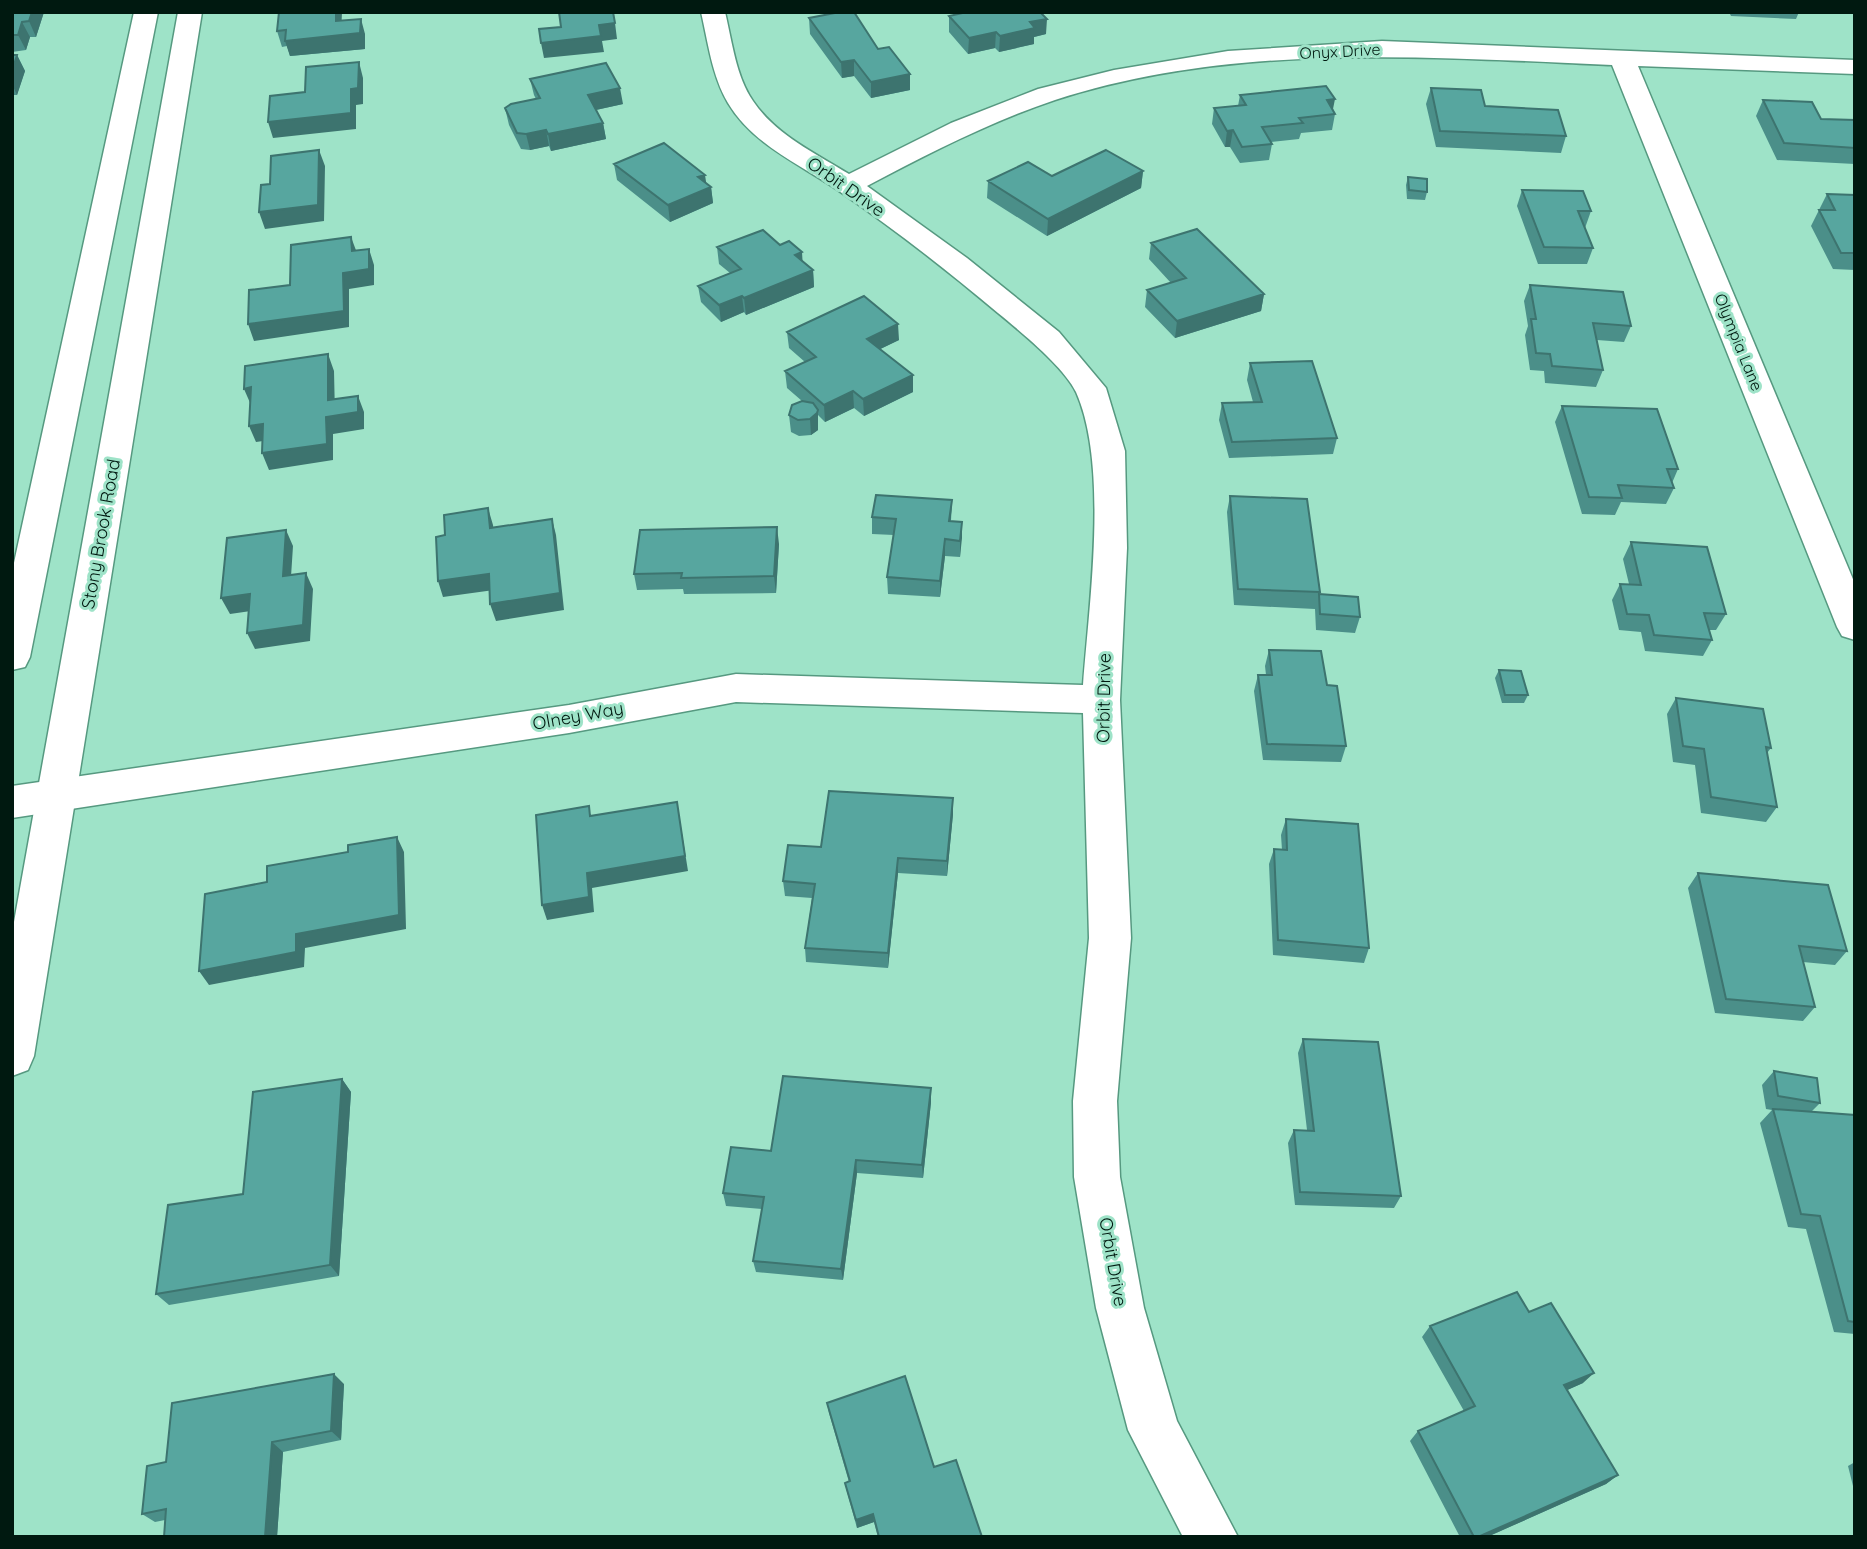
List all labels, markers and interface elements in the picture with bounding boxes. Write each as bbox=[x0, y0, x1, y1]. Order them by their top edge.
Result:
street label: Onyx Drive bbox=[1299, 39, 1381, 63]
street label: Orbit Drive bbox=[803, 151, 890, 222]
street label: Olympia Lane bbox=[1710, 290, 1768, 394]
street label: Stony Brook Road bbox=[76, 457, 125, 611]
street label: Orbit Drive bbox=[1091, 653, 1116, 743]
street label: Olney Way bbox=[531, 696, 625, 735]
street label: Orbit Drive bbox=[1094, 1216, 1133, 1308]

